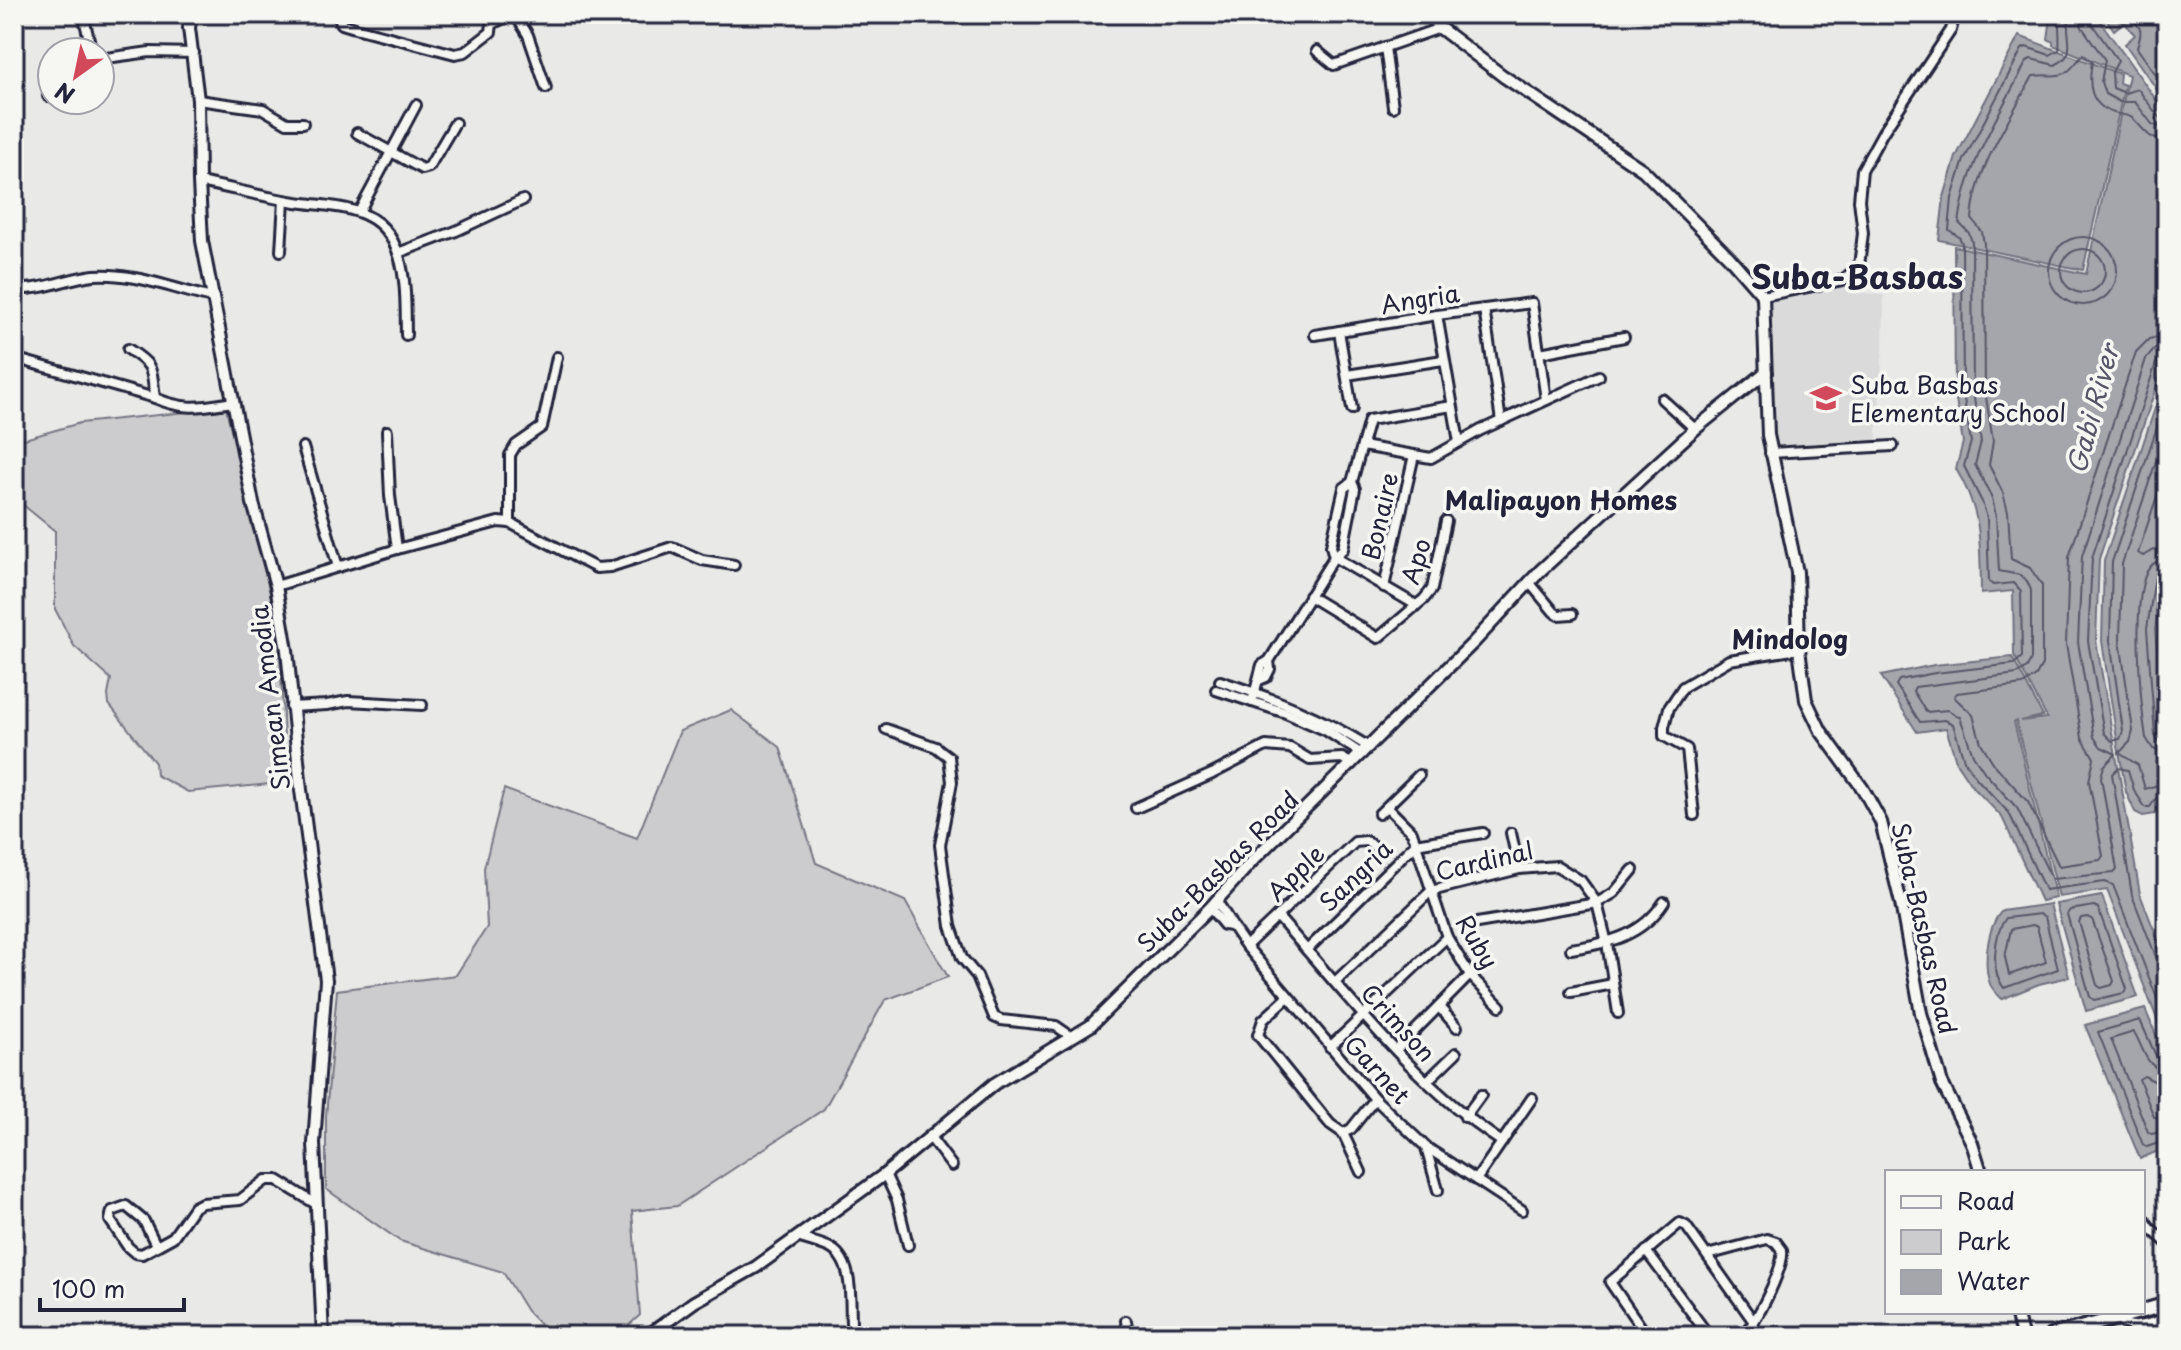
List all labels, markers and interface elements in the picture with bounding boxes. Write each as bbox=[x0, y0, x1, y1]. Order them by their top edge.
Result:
north arrow bbox=[36, 36, 116, 116]
text: N bbox=[48, 75, 81, 113]
district label: Suba-Basbas bbox=[1751, 252, 1963, 300]
street label: Angria bbox=[1378, 274, 1462, 322]
water label: Gabi River bbox=[2056, 337, 2129, 478]
place label: Suba Basbas Elementary School bbox=[1850, 366, 2066, 430]
school or university icon: Suba Basbas Elementary School bbox=[1809, 381, 1843, 415]
street label: Bonaire bbox=[1351, 469, 1407, 563]
district label: Malipayon Homes bbox=[1445, 480, 1678, 519]
street label: Apo bbox=[1391, 534, 1439, 588]
street label: Simean Amodia bbox=[240, 603, 298, 793]
district label: Mindolog bbox=[1732, 619, 1848, 658]
street label: Suba-Basbas Road bbox=[1128, 782, 1306, 960]
street label: Suba-Basbas Road bbox=[1883, 819, 1967, 1037]
street label: Sangria bbox=[1310, 831, 1400, 919]
street label: Cardinal bbox=[1432, 831, 1536, 889]
street label: Apple bbox=[1258, 835, 1332, 909]
street label: Ruby bbox=[1448, 907, 1508, 975]
street label: Crimson bbox=[1353, 975, 1445, 1069]
street label: Garnet bbox=[1337, 1026, 1420, 1112]
legend bbox=[1885, 1170, 2145, 1314]
text: Road bbox=[1957, 1182, 2015, 1218]
text: Park bbox=[1957, 1222, 2011, 1258]
scale bar bbox=[40, 1262, 184, 1312]
text: Water bbox=[1957, 1262, 2030, 1298]
text: 100 m bbox=[52, 1270, 125, 1306]

